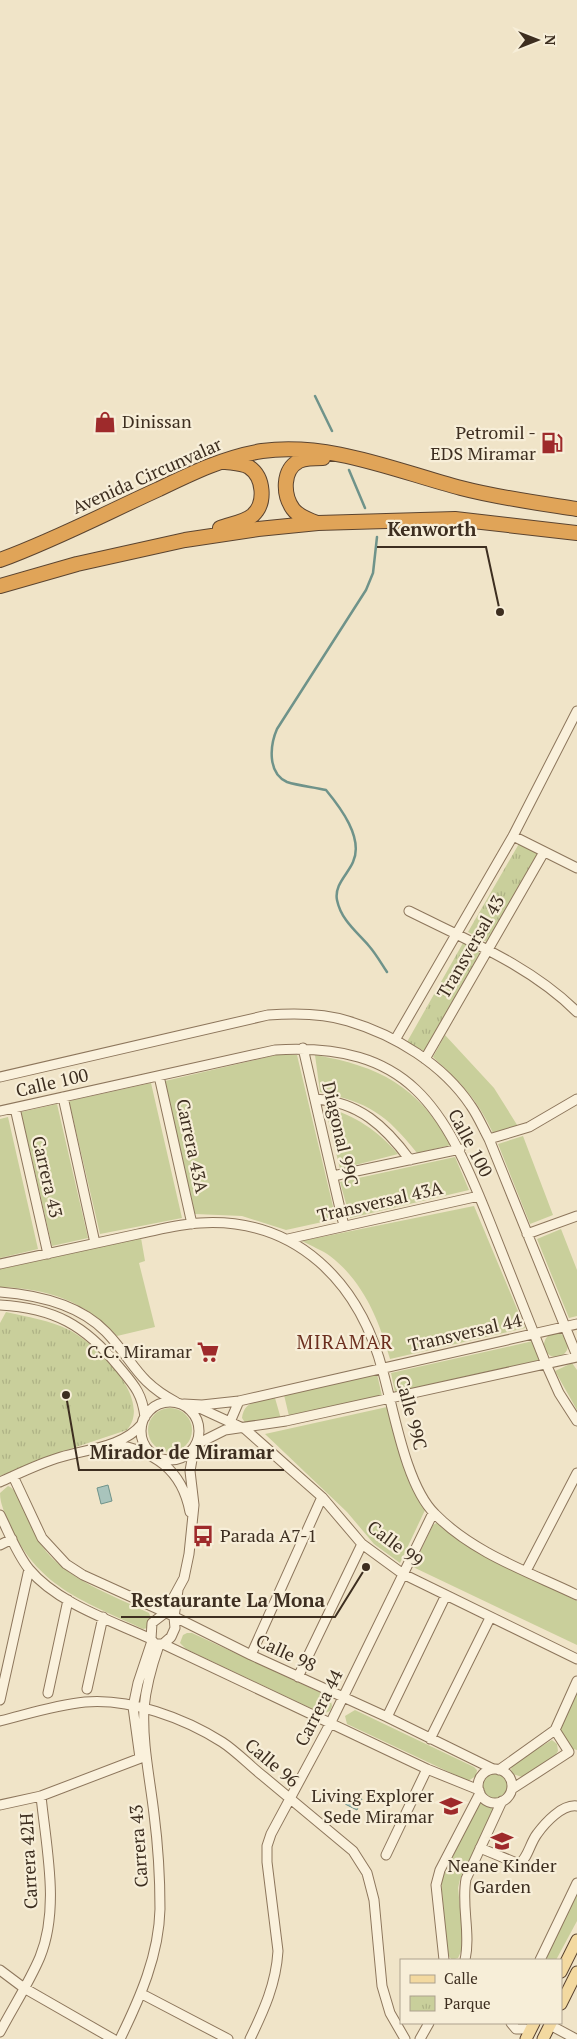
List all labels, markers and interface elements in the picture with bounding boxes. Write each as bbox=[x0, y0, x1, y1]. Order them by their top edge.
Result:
north arrow bbox=[512, 15, 562, 65]
text: N bbox=[541, 35, 560, 46]
shop icon: Dinissan bbox=[92, 409, 118, 435]
place label: Dinissan bbox=[122, 409, 192, 433]
place label: Petromil - EDS Miramar bbox=[430, 420, 536, 465]
fuel station icon: Petromil - EDS Miramar bbox=[539, 430, 565, 456]
street label: Avenida Circunvalar bbox=[68, 431, 225, 519]
callout: Kenworth bbox=[377, 513, 486, 547]
text: Kenworth bbox=[388, 516, 476, 541]
street label: Transversal 43 bbox=[431, 890, 509, 1003]
street label: Calle 100 bbox=[13, 1062, 90, 1102]
street label: Diagonal 99C bbox=[317, 1079, 365, 1189]
street label: Carrera 43A bbox=[171, 1097, 215, 1196]
street label: Calle 100 bbox=[443, 1104, 499, 1181]
street label: Carrera 43 bbox=[27, 1134, 69, 1220]
street label: Transversal 43A bbox=[315, 1175, 446, 1227]
street label: Transversal 44 bbox=[406, 1307, 524, 1357]
district label: MIRAMAR bbox=[297, 1329, 393, 1354]
place label: C.C. Miramar bbox=[87, 1339, 192, 1363]
supermarket icon: C.C. Miramar bbox=[195, 1339, 221, 1365]
street label: Calle 99C bbox=[391, 1373, 433, 1452]
callout: Mirador de Miramar bbox=[79, 1436, 284, 1470]
text: Mirador de Miramar bbox=[90, 1439, 275, 1464]
street label: Calle 99 bbox=[363, 1514, 428, 1572]
bus stop icon: Parada A7-1 bbox=[190, 1523, 216, 1549]
place label: Parada A7-1 bbox=[220, 1523, 317, 1547]
callout: Restaurante La Mona bbox=[121, 1583, 335, 1617]
text: Restaurante La Mona bbox=[131, 1587, 325, 1612]
street label: Calle 98 bbox=[252, 1628, 321, 1677]
street label: Carrera 44 bbox=[289, 1665, 348, 1750]
street label: Calle 96 bbox=[240, 1732, 305, 1792]
place label: Living Explorer Sede Miramar bbox=[311, 1783, 434, 1828]
school or university icon: Living Explorer Sede Miramar bbox=[438, 1793, 464, 1819]
street label: Carrera 43 bbox=[123, 1804, 153, 1888]
street label: Carrera 42H bbox=[13, 1812, 43, 1910]
school or university icon: Neane Kinder Garden bbox=[489, 1828, 515, 1854]
place label: Neane Kinder Garden bbox=[447, 1853, 557, 1898]
legend bbox=[400, 1959, 562, 2024]
text: Calle bbox=[444, 1968, 478, 1988]
text: Parque bbox=[444, 1993, 491, 2013]

